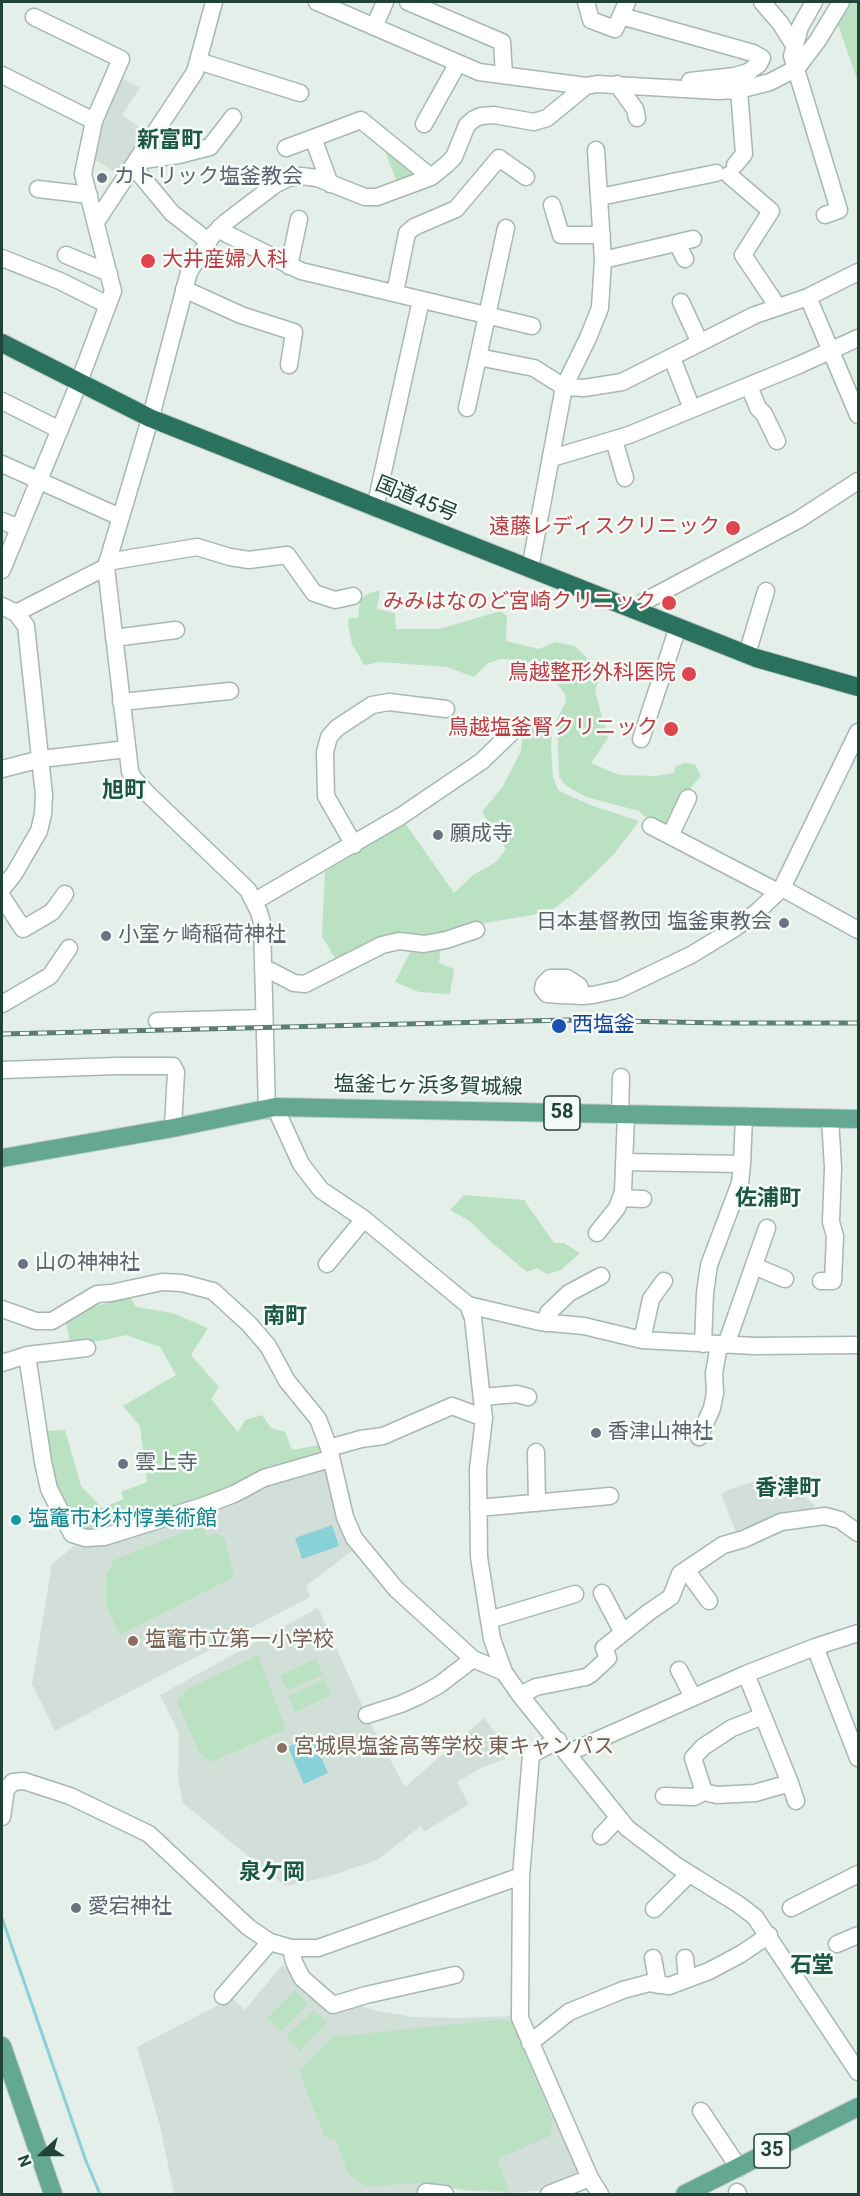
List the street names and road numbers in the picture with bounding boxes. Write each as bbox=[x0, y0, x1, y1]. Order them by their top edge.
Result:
street label: 国道45号 bbox=[371, 472, 461, 528]
street label: 塩釜七ヶ浜多賀城線 bbox=[333, 1073, 523, 1101]
road number: 58 bbox=[544, 1096, 580, 1130]
road number: 35 bbox=[754, 2134, 790, 2168]

